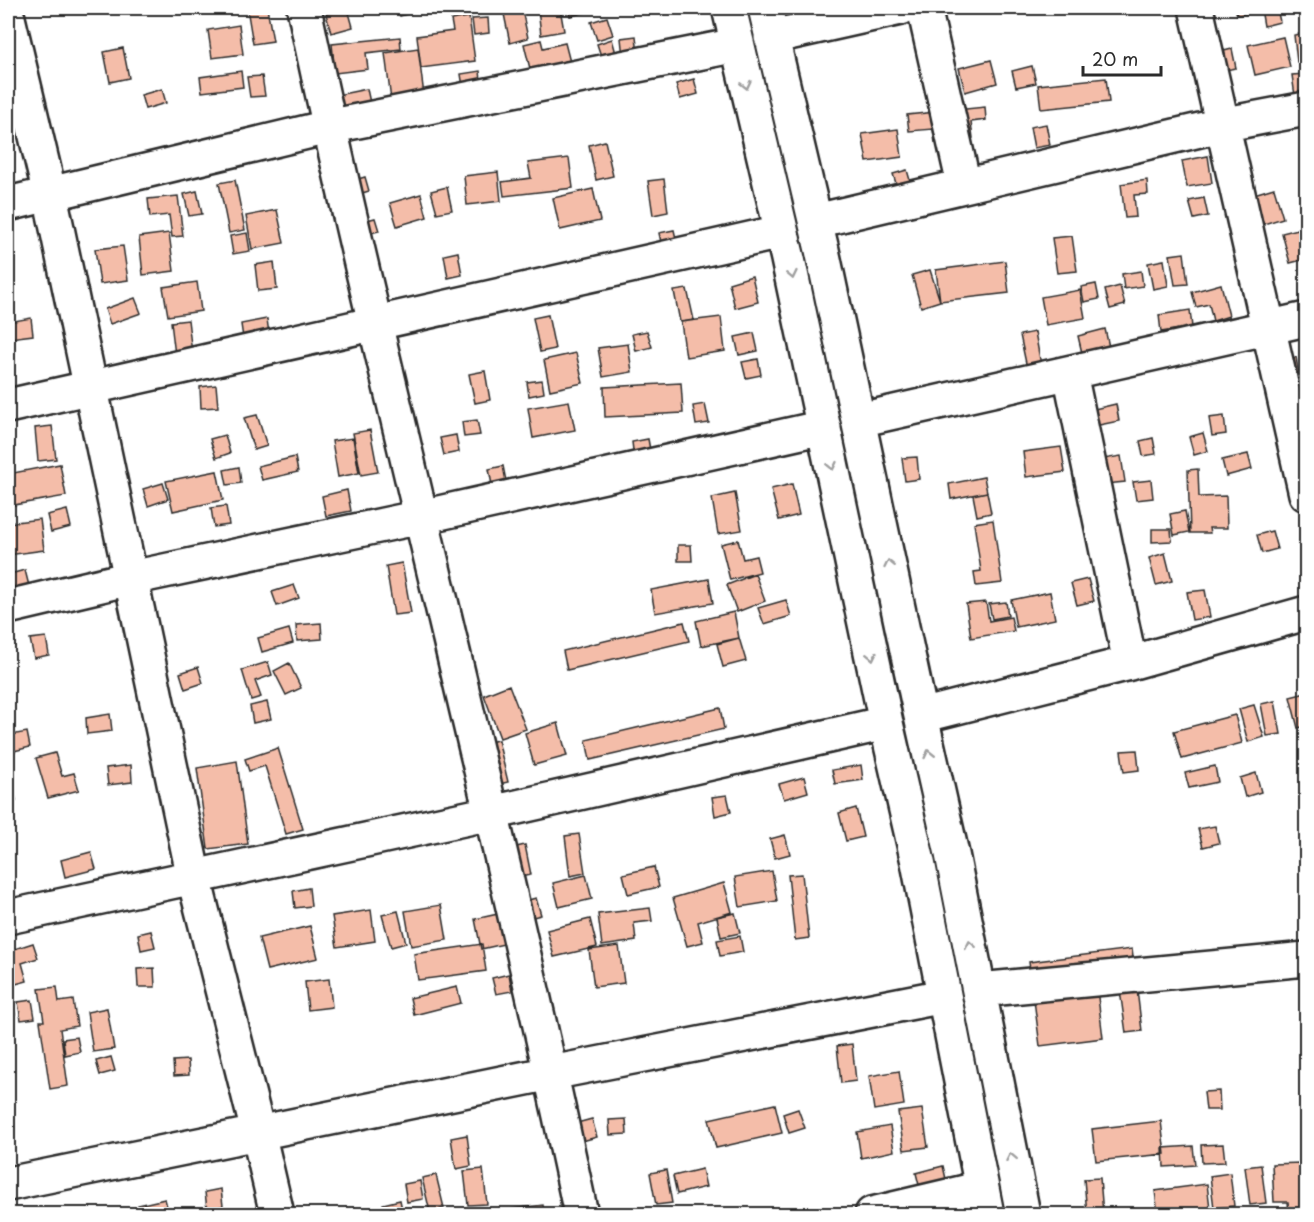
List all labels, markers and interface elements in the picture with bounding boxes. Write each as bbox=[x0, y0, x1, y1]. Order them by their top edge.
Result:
scale bar bbox=[1083, 39, 1161, 77]
text: 20 m bbox=[1092, 45, 1138, 72]
one-way arrow bbox=[739, 80, 752, 90]
one-way arrow bbox=[784, 270, 797, 280]
one-way arrow bbox=[825, 460, 838, 470]
one-way arrow bbox=[883, 559, 896, 569]
one-way arrow bbox=[865, 651, 878, 661]
one-way arrow bbox=[924, 750, 937, 760]
one-way arrow bbox=[964, 940, 977, 950]
one-way arrow bbox=[1005, 1152, 1018, 1162]

